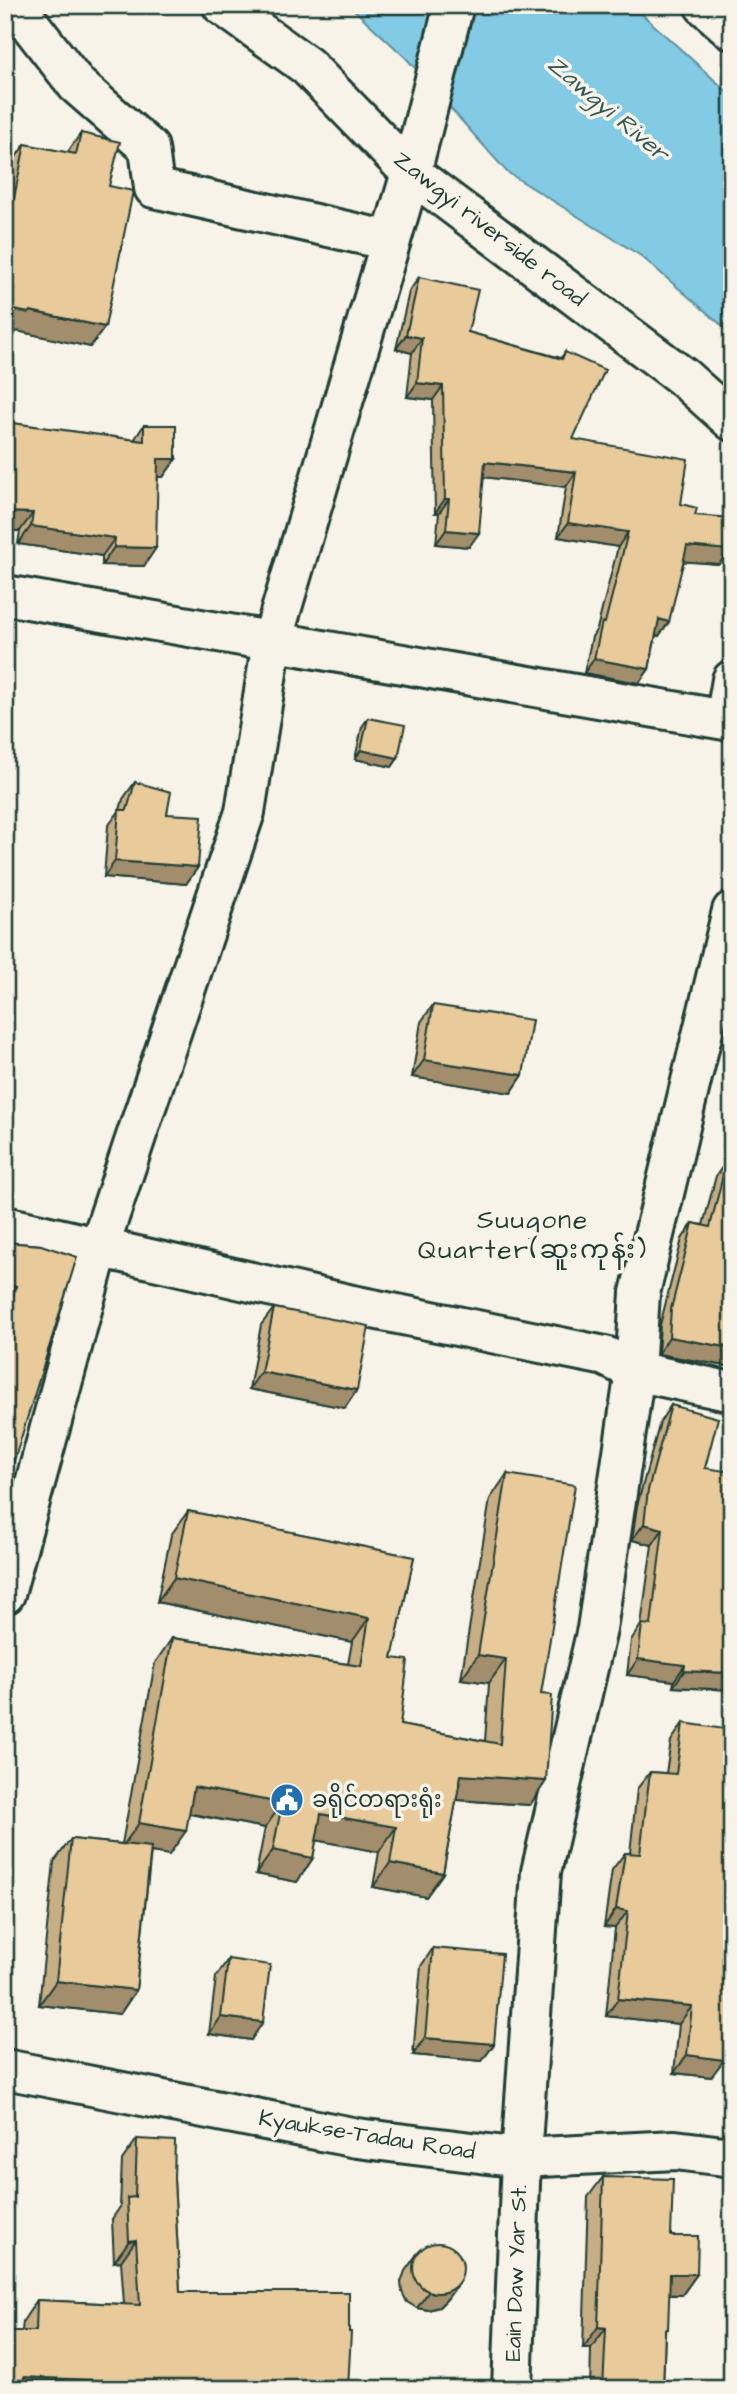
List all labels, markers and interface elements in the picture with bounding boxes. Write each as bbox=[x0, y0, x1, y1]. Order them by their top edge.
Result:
water label: Zawgyi River bbox=[539, 48, 678, 172]
street label: Zawgyi riverside road bbox=[386, 144, 593, 315]
district label: Suugone Quarter(ဆူးကုန်း) bbox=[418, 1202, 648, 1270]
public building icon: ခရိုင်တရားရုံး bbox=[268, 1781, 306, 1819]
place label: ခရိုင်တရားရုံး bbox=[312, 1783, 442, 1818]
street label: Kyaukse-Tadau Road bbox=[256, 2102, 478, 2169]
street label: Eain Daw Yar St. bbox=[497, 2184, 535, 2362]

